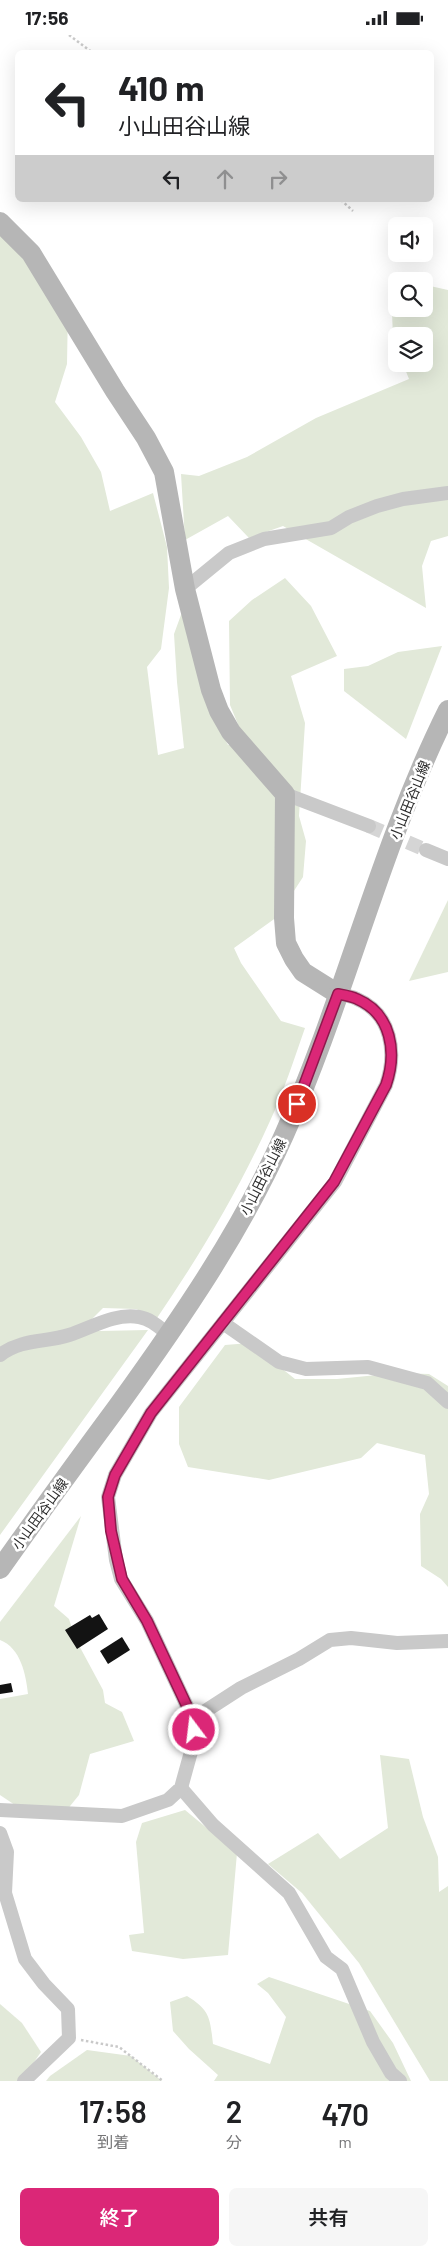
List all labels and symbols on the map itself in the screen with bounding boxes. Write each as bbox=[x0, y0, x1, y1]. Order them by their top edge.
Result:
street label: 小山田谷山線 bbox=[386, 758, 433, 842]
pin bbox=[276, 1083, 318, 1125]
street label: 小山田谷山線 bbox=[236, 1135, 289, 1218]
street label: 小山田谷山線 bbox=[8, 1475, 71, 1553]
position arrow bbox=[167, 1703, 219, 1755]

